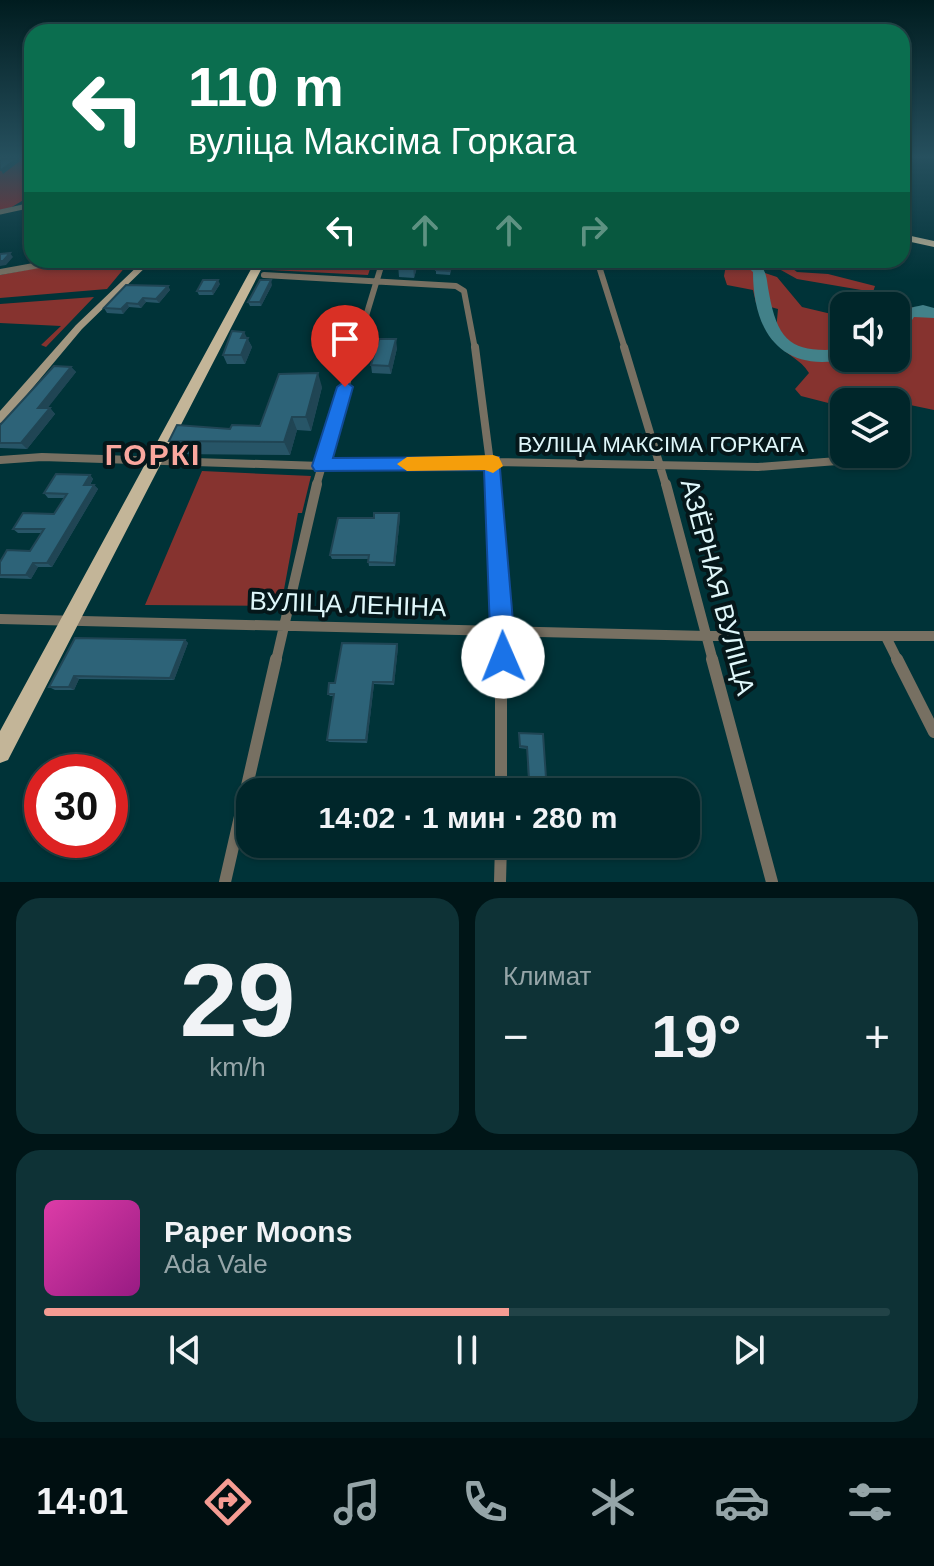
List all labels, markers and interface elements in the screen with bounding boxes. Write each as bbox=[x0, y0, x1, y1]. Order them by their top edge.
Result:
text: 110 m bbox=[188, 55, 344, 118]
icon: left bbox=[56, 56, 160, 160]
text: вуліца Максіма Горкага bbox=[188, 121, 577, 162]
icon: left bbox=[319, 208, 363, 252]
icon: ahead bbox=[403, 208, 447, 252]
icon: ahead bbox=[487, 208, 531, 252]
icon: right bbox=[571, 208, 615, 252]
map controls bbox=[830, 292, 910, 468]
button: sound bbox=[830, 292, 910, 372]
pin bbox=[311, 305, 379, 387]
icon: arrive bbox=[323, 317, 367, 361]
button: layers bbox=[830, 388, 910, 468]
street label: ВУЛІЦА МАКСІМА ГОРКАГА bbox=[518, 432, 805, 457]
district label: ГОРКІ bbox=[105, 438, 201, 471]
street label: АЗЁРНАЯ ВУЛІЦА bbox=[675, 476, 761, 699]
street label: ВУЛІЦА ЛЕНІНА bbox=[249, 586, 447, 622]
position arrow bbox=[461, 615, 545, 699]
speed limit sign: 30 bbox=[24, 754, 128, 858]
text: 14:02 · 1 мин · 280 m bbox=[319, 801, 617, 834]
text: 29 bbox=[180, 942, 295, 1058]
text: Климат bbox=[503, 961, 592, 991]
text: 19° bbox=[651, 1003, 742, 1070]
text: − bbox=[503, 1012, 529, 1061]
text: + bbox=[864, 1012, 890, 1061]
text: km/h bbox=[209, 1052, 266, 1082]
text: Paper Moons bbox=[164, 1215, 352, 1248]
text: Ada Vale bbox=[164, 1249, 268, 1279]
icon: previous bbox=[163, 1328, 207, 1372]
icon: pause bbox=[445, 1328, 489, 1372]
icon: next bbox=[727, 1328, 771, 1372]
icon: directions bbox=[200, 1474, 256, 1530]
icon: music bbox=[329, 1474, 385, 1530]
icon: phone bbox=[457, 1474, 513, 1530]
icon: climate bbox=[585, 1474, 641, 1530]
icon: car bbox=[714, 1474, 770, 1530]
icon: filters bbox=[842, 1474, 898, 1530]
text: 14:01 bbox=[36, 1481, 128, 1522]

